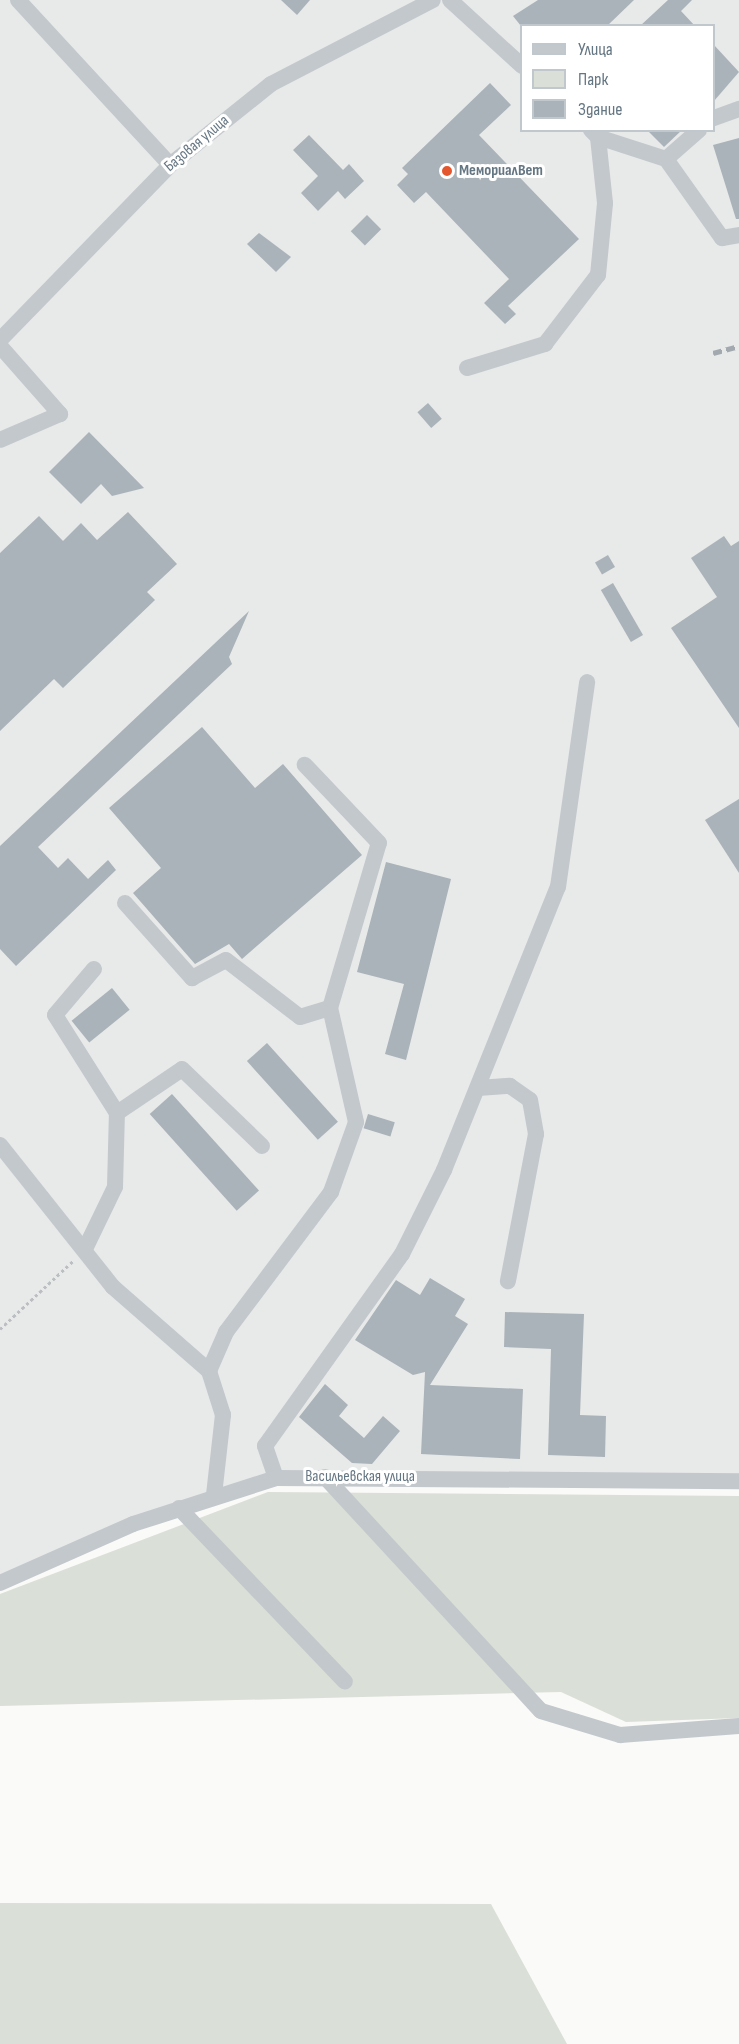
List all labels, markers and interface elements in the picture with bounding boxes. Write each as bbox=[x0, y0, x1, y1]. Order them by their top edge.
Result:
legend bbox=[520, 24, 715, 132]
text: Улица bbox=[578, 39, 613, 60]
text: Парк bbox=[578, 69, 608, 90]
text: Здание bbox=[578, 99, 623, 120]
street label: Базовая улица bbox=[161, 111, 233, 177]
place label: МемориалВет bbox=[459, 161, 543, 181]
marker: МемориалВет bbox=[440, 164, 454, 178]
street label: Васильевская улица bbox=[305, 1467, 415, 1487]

